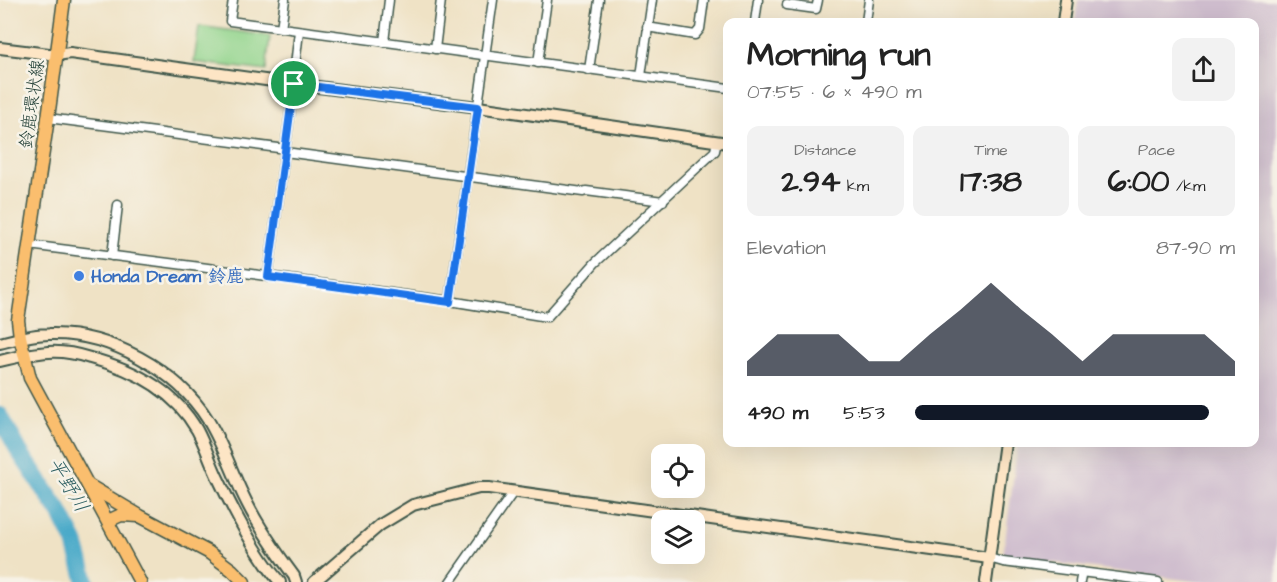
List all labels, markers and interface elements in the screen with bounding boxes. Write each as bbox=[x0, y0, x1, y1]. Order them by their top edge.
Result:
text: Morning run bbox=[747, 32, 931, 78]
button: share bbox=[1172, 38, 1235, 101]
street label: 鈴鹿環状線 bbox=[13, 58, 51, 150]
pin bbox=[268, 58, 319, 109]
icon: arrive bbox=[277, 67, 310, 100]
text: 07:55 · 6 × 490 m bbox=[747, 78, 922, 106]
text: Distance bbox=[794, 139, 856, 161]
text: Time bbox=[974, 139, 1008, 161]
text: Pace bbox=[1138, 139, 1175, 161]
text: 2.94 bbox=[782, 161, 840, 203]
text: 17:38 bbox=[960, 161, 1022, 203]
text: 6:00 bbox=[1108, 161, 1170, 203]
text: km bbox=[840, 175, 869, 197]
text: /km bbox=[1170, 175, 1205, 197]
text: Elevation bbox=[747, 234, 826, 262]
text: 87–90 m bbox=[1156, 234, 1235, 262]
place label: Honda Dream 鈴鹿 bbox=[91, 264, 244, 289]
marker: Honda Dream 鈴鹿 bbox=[72, 269, 86, 283]
text: 490 m bbox=[747, 399, 808, 427]
text: 5:53 bbox=[843, 399, 885, 427]
map controls bbox=[651, 444, 705, 564]
button: locate bbox=[651, 444, 705, 498]
water label: 平野川 bbox=[41, 452, 95, 518]
button: layers bbox=[651, 510, 705, 564]

